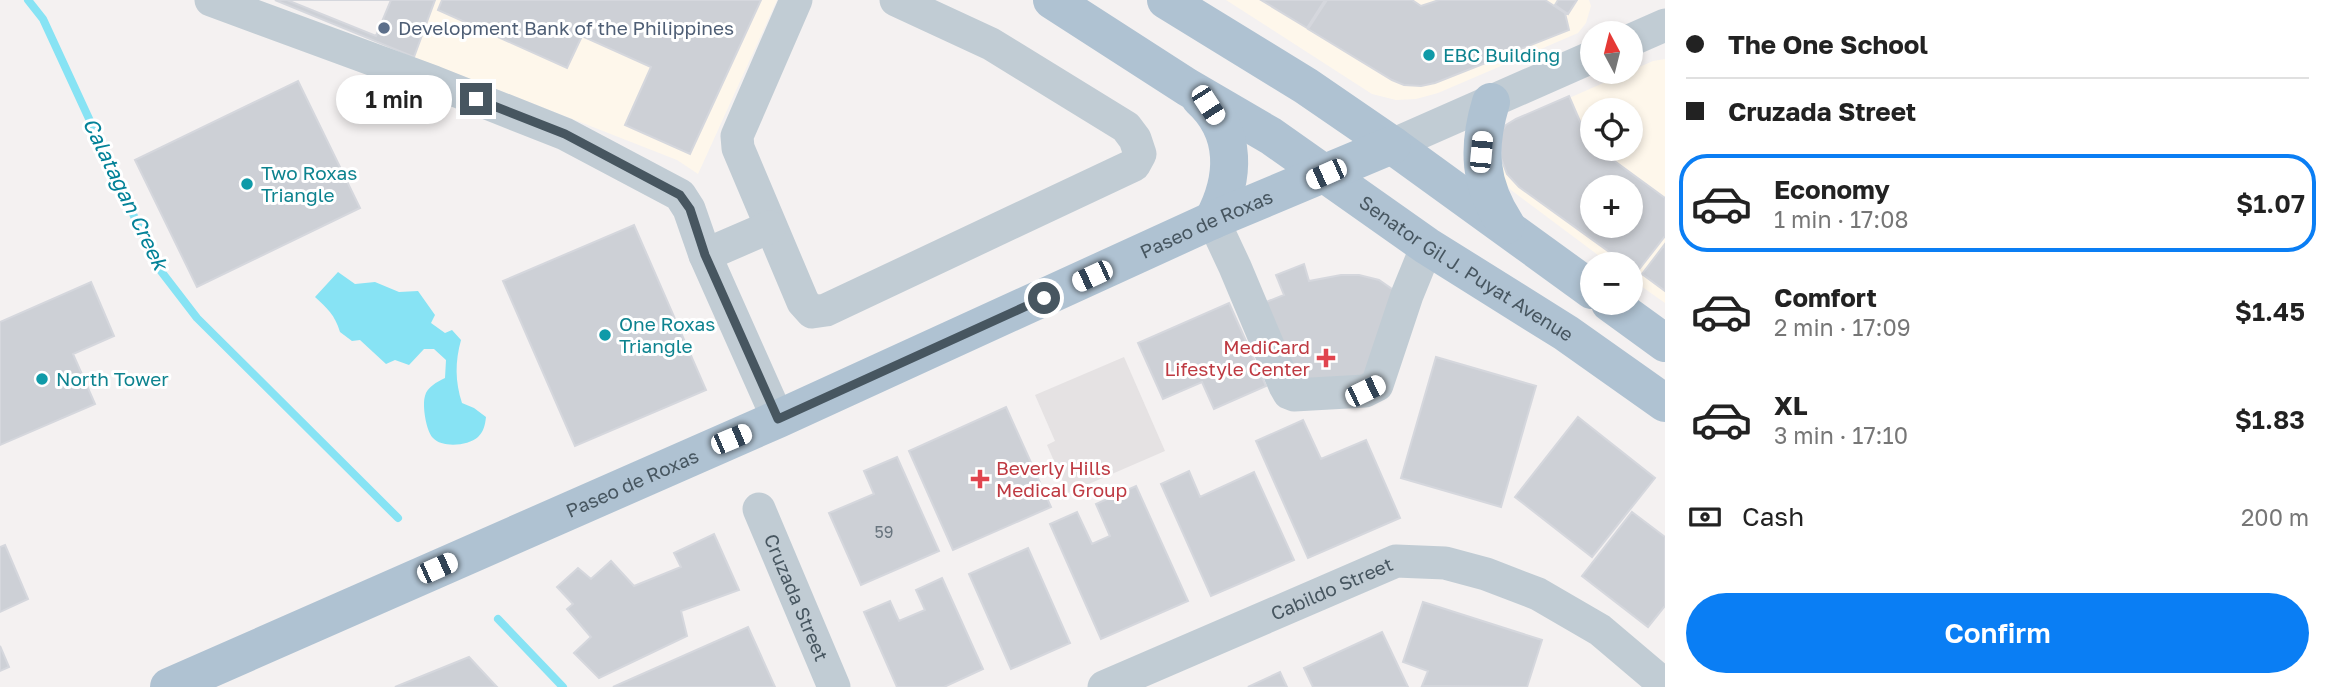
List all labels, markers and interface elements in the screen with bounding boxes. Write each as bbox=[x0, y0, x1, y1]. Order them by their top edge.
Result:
place label: Development Bank of the Philippines bbox=[398, 16, 734, 39]
marker: Development Bank of the Philippines bbox=[376, 20, 392, 36]
north arrow bbox=[1580, 21, 1643, 84]
map controls bbox=[1580, 21, 1643, 315]
text: The One School bbox=[1728, 29, 1928, 60]
place label: EBC Building bbox=[1443, 43, 1560, 66]
marker: EBC Building bbox=[1421, 47, 1437, 63]
callout: 1 min bbox=[336, 74, 452, 124]
car bbox=[1188, 82, 1229, 128]
route end bbox=[460, 83, 492, 115]
text: 1 min bbox=[365, 85, 423, 113]
text: Cruzada Street bbox=[1728, 96, 1916, 127]
button: locate bbox=[1580, 98, 1643, 161]
water label: Calatagan Creek bbox=[78, 113, 175, 276]
car bbox=[1469, 130, 1494, 174]
car bbox=[1303, 156, 1350, 192]
place label: Two Roxas Triangle bbox=[261, 161, 357, 206]
icon: car bbox=[1690, 172, 1753, 235]
text: Economy bbox=[1774, 174, 1890, 205]
button: + bbox=[1580, 175, 1643, 238]
marker: Two Roxas Triangle bbox=[239, 176, 255, 192]
street label: Paseo de Roxas bbox=[1136, 184, 1276, 263]
text: $1.07 bbox=[2236, 188, 2305, 219]
street label: Senator Gil J. Puyat Avenue bbox=[1355, 190, 1578, 346]
text: 1 min · 17:08 bbox=[1774, 205, 1909, 233]
button: − bbox=[1580, 252, 1643, 315]
car bbox=[1069, 258, 1116, 294]
icon: car bbox=[1690, 280, 1753, 343]
route start bbox=[1028, 282, 1060, 314]
text: Comfort bbox=[1774, 282, 1877, 313]
text: $1.45 bbox=[2235, 296, 2305, 327]
place label: One Roxas Triangle bbox=[619, 312, 715, 357]
text: 2 min · 17:09 bbox=[1774, 313, 1911, 341]
marker: One Roxas Triangle bbox=[597, 327, 613, 343]
place label: MediCard Lifestyle Center bbox=[1164, 335, 1311, 380]
marker: MediCard Lifestyle Center bbox=[1316, 348, 1336, 368]
place label: North Tower bbox=[56, 367, 169, 390]
marker: North Tower bbox=[34, 371, 50, 387]
car bbox=[1342, 372, 1389, 410]
icon: car bbox=[1690, 388, 1753, 451]
text: XL bbox=[1774, 390, 1808, 421]
text: $1.83 bbox=[2235, 404, 2305, 435]
car bbox=[708, 421, 755, 457]
text: 3 min · 17:10 bbox=[1774, 421, 1908, 449]
street label: Paseo de Roxas bbox=[562, 443, 702, 522]
place label: Beverly Hills Medical Group bbox=[996, 456, 1127, 501]
marker: Beverly Hills Medical Group bbox=[970, 469, 990, 489]
icon: cash bbox=[1686, 498, 1724, 536]
text: Cash bbox=[1742, 501, 1804, 532]
text: 200 m bbox=[2241, 503, 2309, 531]
house number: 59 bbox=[875, 522, 893, 542]
street label: Cruzada Street bbox=[760, 530, 834, 664]
car bbox=[414, 550, 461, 586]
street label: Cabildo Street bbox=[1267, 552, 1396, 625]
button: Confirm bbox=[1686, 593, 2309, 673]

